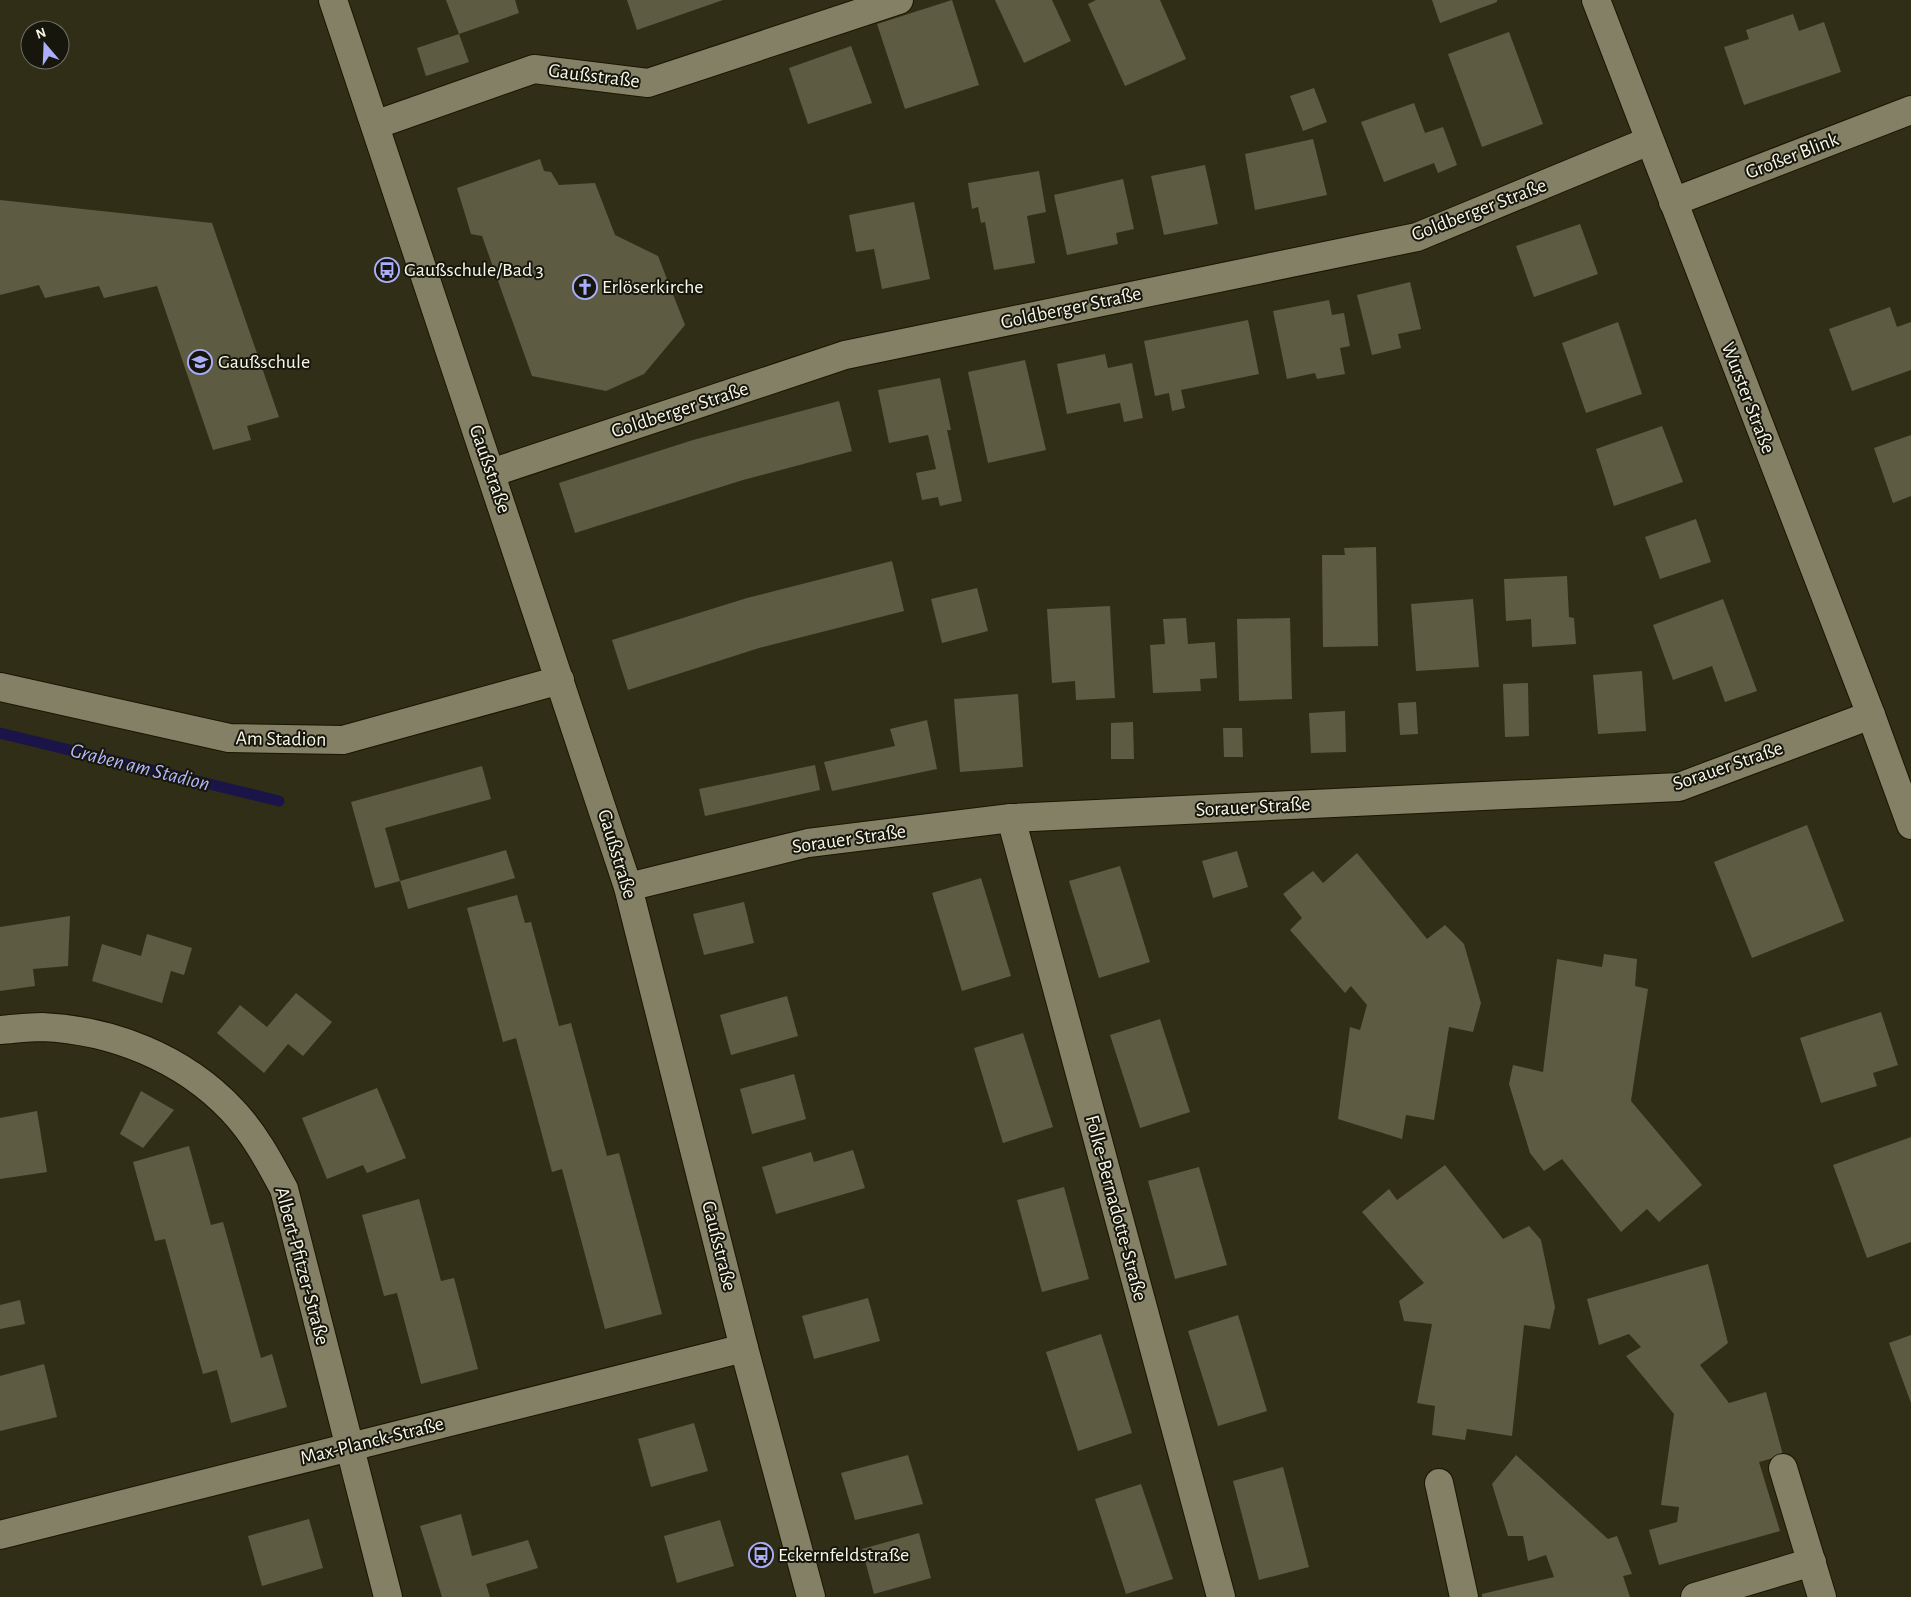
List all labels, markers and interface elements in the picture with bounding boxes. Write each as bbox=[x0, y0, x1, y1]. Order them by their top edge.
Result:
north arrow bbox=[20, 20, 70, 70]
text: N bbox=[34, 25, 48, 42]
street label: Gaußstraße bbox=[547, 60, 641, 92]
street label: Großer Blink bbox=[1743, 129, 1841, 183]
street label: Goldberger Straße bbox=[1409, 175, 1549, 245]
bus stop icon: Gaußschule/Bad 3 bbox=[374, 257, 400, 283]
place label: Gaußschule/Bad 3 bbox=[404, 260, 544, 280]
church icon: Erlöserkirche bbox=[572, 274, 598, 300]
place label: Erlöserkirche bbox=[602, 277, 704, 297]
street label: Goldberger Straße bbox=[999, 283, 1143, 333]
street label: Wurster Straße bbox=[1718, 340, 1778, 456]
school or university icon: Gaußschule bbox=[187, 349, 213, 375]
place label: Gaußschule bbox=[218, 352, 310, 372]
street label: Goldberger Straße bbox=[609, 378, 751, 442]
street label: Gaußstraße bbox=[466, 422, 514, 516]
street label: Am Stadion bbox=[235, 728, 327, 750]
street label: Sorauer Straße bbox=[1670, 738, 1786, 794]
water label: Graben am Stadion bbox=[68, 740, 212, 794]
street label: Sorauer Straße bbox=[1195, 794, 1311, 820]
street label: Gaußstraße bbox=[594, 807, 640, 901]
street label: Sorauer Straße bbox=[791, 821, 907, 857]
street label: Folke-Bernadotte-Straße bbox=[1082, 1113, 1150, 1303]
street label: Albert-Pfitzer-Straße bbox=[271, 1185, 333, 1347]
street label: Gaußstraße bbox=[698, 1199, 740, 1293]
street label: Max-Planck-Straße bbox=[298, 1413, 446, 1469]
bus stop icon: Eckernfeldstraße bbox=[748, 1542, 774, 1568]
place label: Eckernfeldstraße bbox=[778, 1545, 909, 1565]

